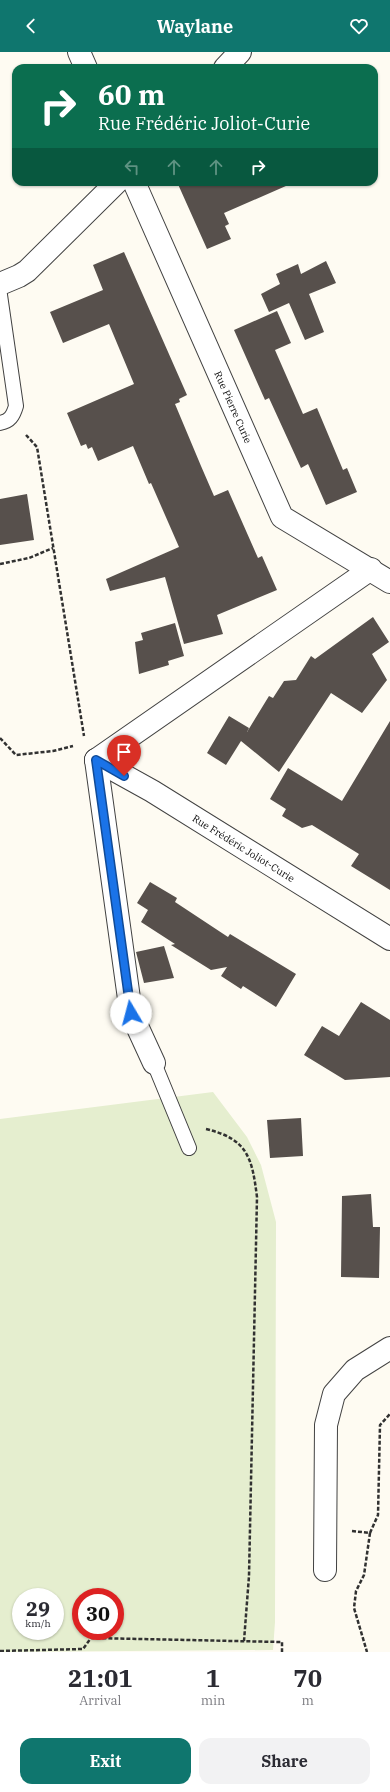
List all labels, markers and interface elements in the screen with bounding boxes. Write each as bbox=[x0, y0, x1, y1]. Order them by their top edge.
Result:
icon: back bbox=[20, 15, 42, 37]
text: Waylane bbox=[157, 15, 233, 38]
icon: heart bbox=[348, 15, 370, 37]
text: 60 m bbox=[98, 76, 165, 113]
icon: right bbox=[32, 80, 84, 132]
text: Rue Frédéric Joliot-Curie bbox=[98, 112, 310, 135]
icon: left bbox=[121, 156, 143, 178]
icon: ahead bbox=[163, 156, 185, 178]
icon: ahead bbox=[205, 156, 227, 178]
icon: right bbox=[247, 156, 269, 178]
street label: Rue Pierre Curie bbox=[212, 369, 255, 445]
pin bbox=[107, 735, 141, 776]
icon: arrive bbox=[113, 741, 135, 763]
street label: Rue Frédéric Joliot-Curie bbox=[190, 811, 297, 885]
position arrow bbox=[110, 992, 152, 1034]
speed limit sign: 30 bbox=[72, 1588, 124, 1640]
text: 29 bbox=[26, 1595, 50, 1622]
text: km/h bbox=[25, 1617, 51, 1630]
text: 21:01 bbox=[68, 1662, 133, 1694]
text: 1 bbox=[206, 1662, 220, 1694]
text: 70 bbox=[293, 1662, 322, 1694]
text: Arrival bbox=[79, 1692, 121, 1709]
text: min bbox=[201, 1692, 225, 1709]
text: m bbox=[302, 1692, 314, 1709]
button: Exit bbox=[20, 1738, 191, 1784]
button: Share bbox=[199, 1738, 370, 1784]

